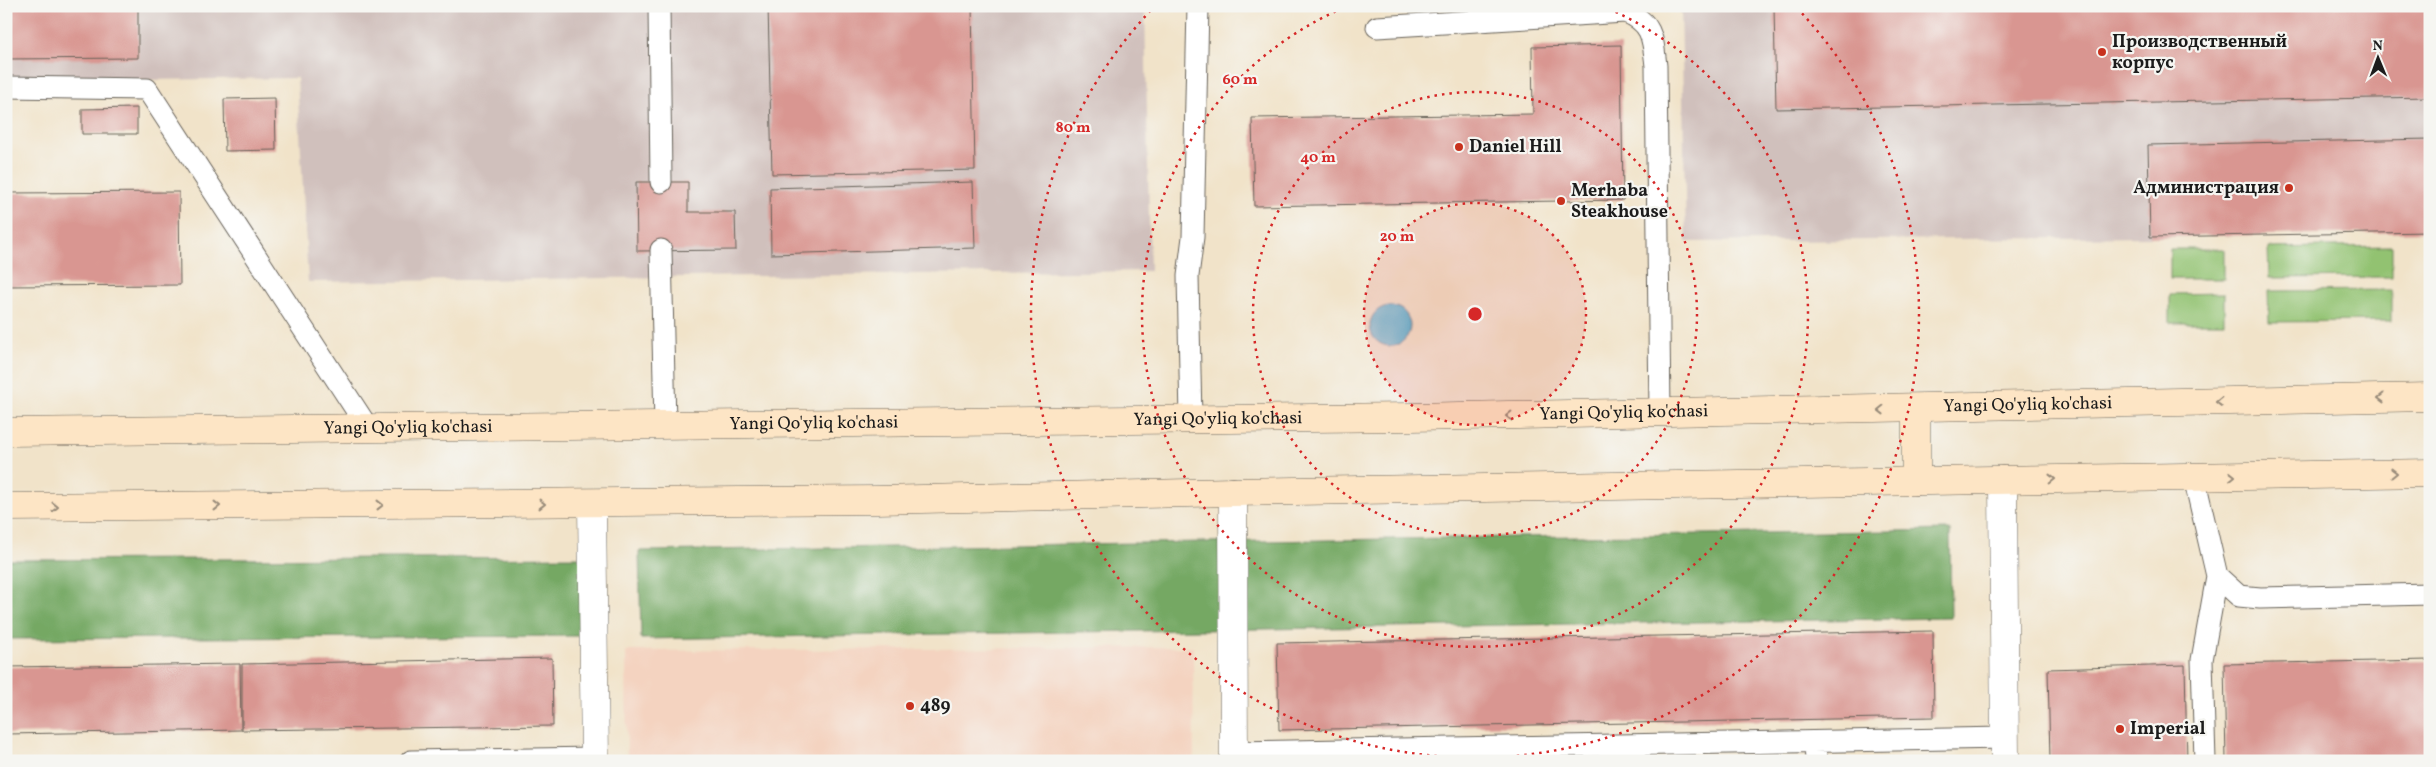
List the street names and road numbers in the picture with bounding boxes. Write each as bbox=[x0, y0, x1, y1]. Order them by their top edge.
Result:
street label: Yangi Qo'yliq ko'chasi bbox=[1943, 391, 2113, 419]
street label: Yangi Qo'yliq ko'chasi bbox=[1539, 399, 1709, 427]
street label: Yangi Qo'yliq ko'chasi bbox=[1133, 406, 1303, 432]
street label: Yangi Qo'yliq ko'chasi bbox=[729, 410, 899, 437]
street label: Yangi Qo'yliq ko'chasi bbox=[323, 414, 493, 441]

